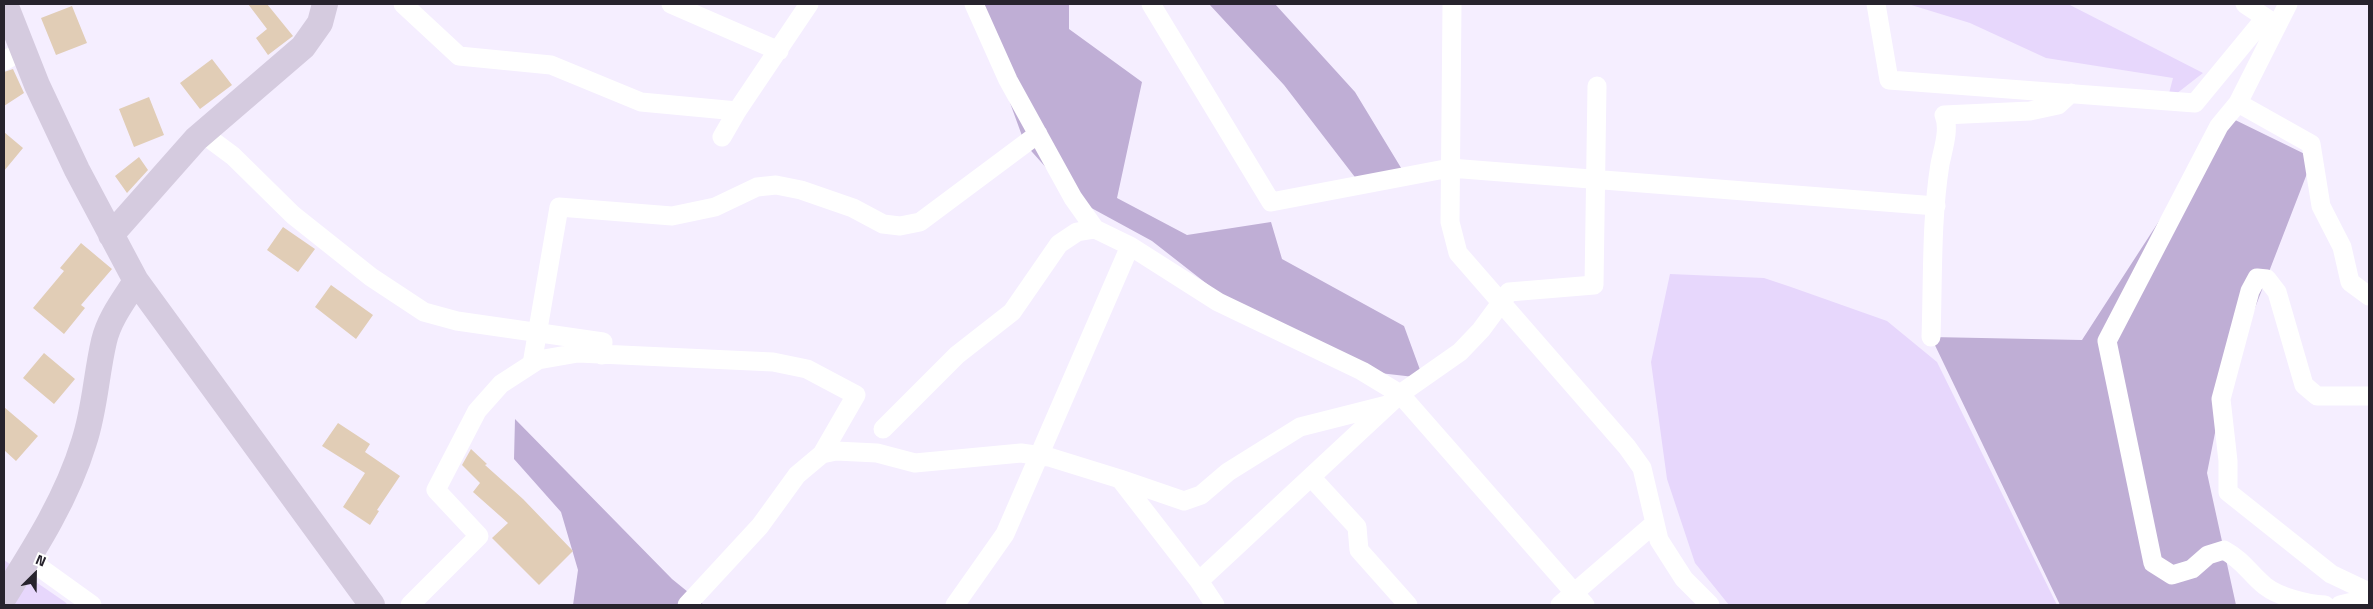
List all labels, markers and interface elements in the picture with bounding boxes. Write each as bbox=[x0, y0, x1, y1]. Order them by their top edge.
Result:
text: N bbox=[32, 548, 50, 571]
north arrow bbox=[10, 549, 60, 599]

